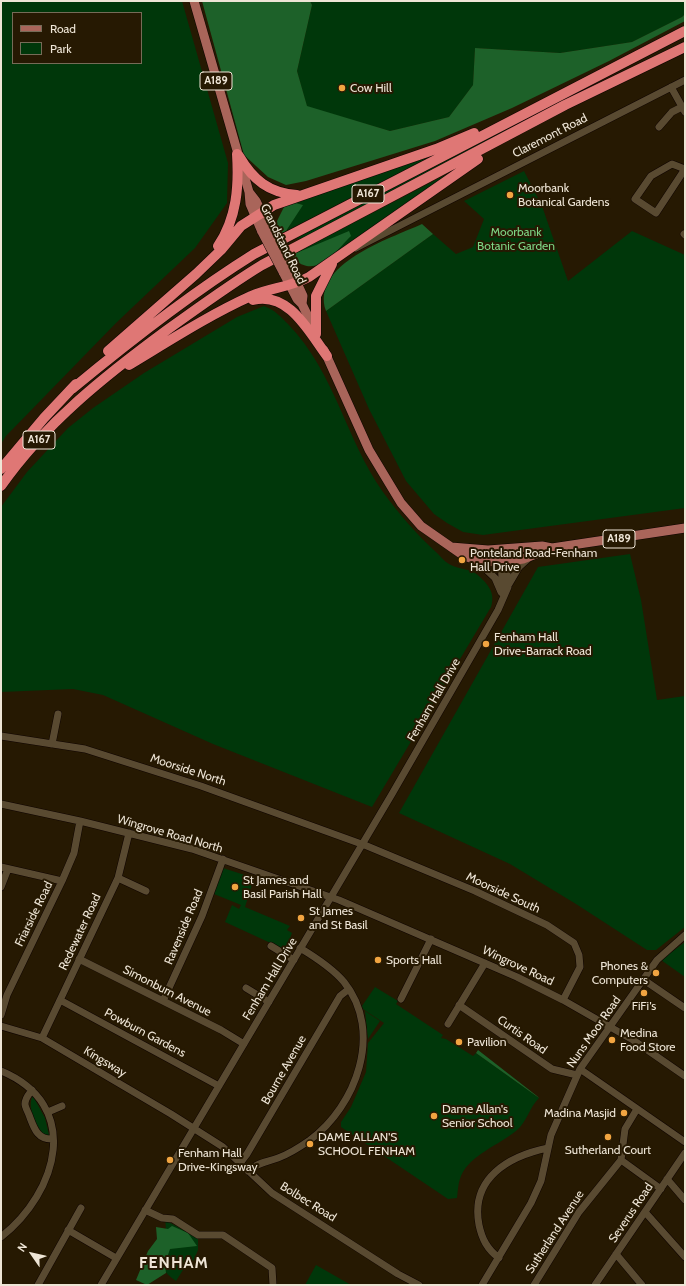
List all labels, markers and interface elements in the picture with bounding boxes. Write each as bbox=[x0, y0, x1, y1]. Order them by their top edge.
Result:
legend bbox=[12, 12, 142, 64]
text: Road bbox=[50, 21, 76, 36]
text: Park bbox=[50, 41, 72, 56]
road number: A189 bbox=[200, 72, 232, 90]
place label: Cow Hill bbox=[350, 81, 392, 95]
marker: Cow Hill bbox=[337, 83, 347, 93]
street label: Claremont Road bbox=[510, 111, 590, 161]
place label: Moorbank Botanical Gardens bbox=[518, 181, 609, 209]
road number: A167 bbox=[352, 185, 384, 203]
marker: Moorbank Botanical Gardens bbox=[505, 190, 515, 200]
street label: Grandstand Road bbox=[257, 201, 309, 287]
park label: Moorbank Botanic Garden bbox=[477, 225, 555, 253]
road number: A167 bbox=[23, 431, 55, 449]
road number: A189 bbox=[603, 530, 635, 548]
place label: Ponteland Road-Fenham Hall Drive bbox=[470, 546, 597, 574]
marker: Ponteland Road-Fenham Hall Drive bbox=[457, 555, 467, 565]
place label: Fenham Hall Drive-Barrack Road bbox=[494, 630, 592, 658]
marker: Fenham Hall Drive-Barrack Road bbox=[481, 639, 491, 649]
street label: Fenham Hall Drive bbox=[404, 656, 464, 744]
street label: Moorside North bbox=[148, 751, 228, 789]
street label: Wingrove Road North bbox=[116, 812, 224, 856]
street label: Moorside South bbox=[464, 870, 542, 916]
place label: St James and Basil Parish Hall bbox=[243, 873, 322, 901]
street label: Friarside Road bbox=[12, 879, 56, 949]
marker: St James and Basil Parish Hall bbox=[230, 882, 240, 892]
street label: Ravenside Road bbox=[162, 887, 206, 967]
street label: Redewater Road bbox=[56, 891, 104, 973]
place label: St James and St Basil bbox=[309, 904, 368, 932]
marker: St James and St Basil bbox=[296, 913, 306, 923]
street label: Fenham Hall Drive bbox=[240, 935, 300, 1023]
street label: Wingrove Road bbox=[480, 943, 556, 989]
place label: Sports Hall bbox=[386, 953, 441, 967]
marker: Sports Hall bbox=[373, 955, 383, 965]
place label: Phones & Computers bbox=[592, 959, 648, 987]
street label: Simonburn Avenue bbox=[120, 962, 214, 1020]
marker: Phones & Computers bbox=[651, 968, 661, 978]
marker: FiFi's bbox=[639, 988, 649, 998]
street label: Nuns Moor Road bbox=[564, 993, 624, 1071]
place label: FiFi's bbox=[632, 999, 656, 1013]
street label: Powburn Gardens bbox=[102, 1006, 188, 1060]
street label: Curtis Road bbox=[494, 1013, 550, 1057]
place label: Medina Food Store bbox=[620, 1026, 676, 1054]
street label: Bourne Avenue bbox=[258, 1033, 310, 1107]
place label: Pavilion bbox=[467, 1035, 506, 1049]
marker: Medina Food Store bbox=[607, 1035, 617, 1045]
marker: Pavilion bbox=[454, 1037, 464, 1047]
street label: Kingsway bbox=[81, 1044, 129, 1080]
place label: Dame Allan's Senior School bbox=[442, 1102, 512, 1130]
place label: Madina Masjid bbox=[544, 1106, 616, 1120]
marker: Madina Masjid bbox=[619, 1108, 629, 1118]
marker: Dame Allan's Senior School bbox=[429, 1111, 439, 1121]
place label: DAME ALLAN'S SCHOOL FENHAM bbox=[318, 1130, 415, 1158]
marker: Sutherland Court bbox=[603, 1132, 613, 1142]
marker: DAME ALLAN'S SCHOOL FENHAM bbox=[305, 1139, 315, 1149]
place label: Sutherland Court bbox=[565, 1143, 651, 1157]
place label: Fenham Hall Drive-Kingsway bbox=[178, 1146, 258, 1174]
marker: Fenham Hall Drive-Kingsway bbox=[165, 1155, 175, 1165]
street label: Bolbec Road bbox=[277, 1179, 339, 1225]
street label: Severus Road bbox=[606, 1180, 656, 1246]
street label: Sutherland Avenue bbox=[523, 1188, 587, 1276]
north arrow bbox=[12, 1234, 52, 1274]
text: N bbox=[14, 1240, 30, 1254]
district label: FENHAM bbox=[139, 1253, 209, 1273]

